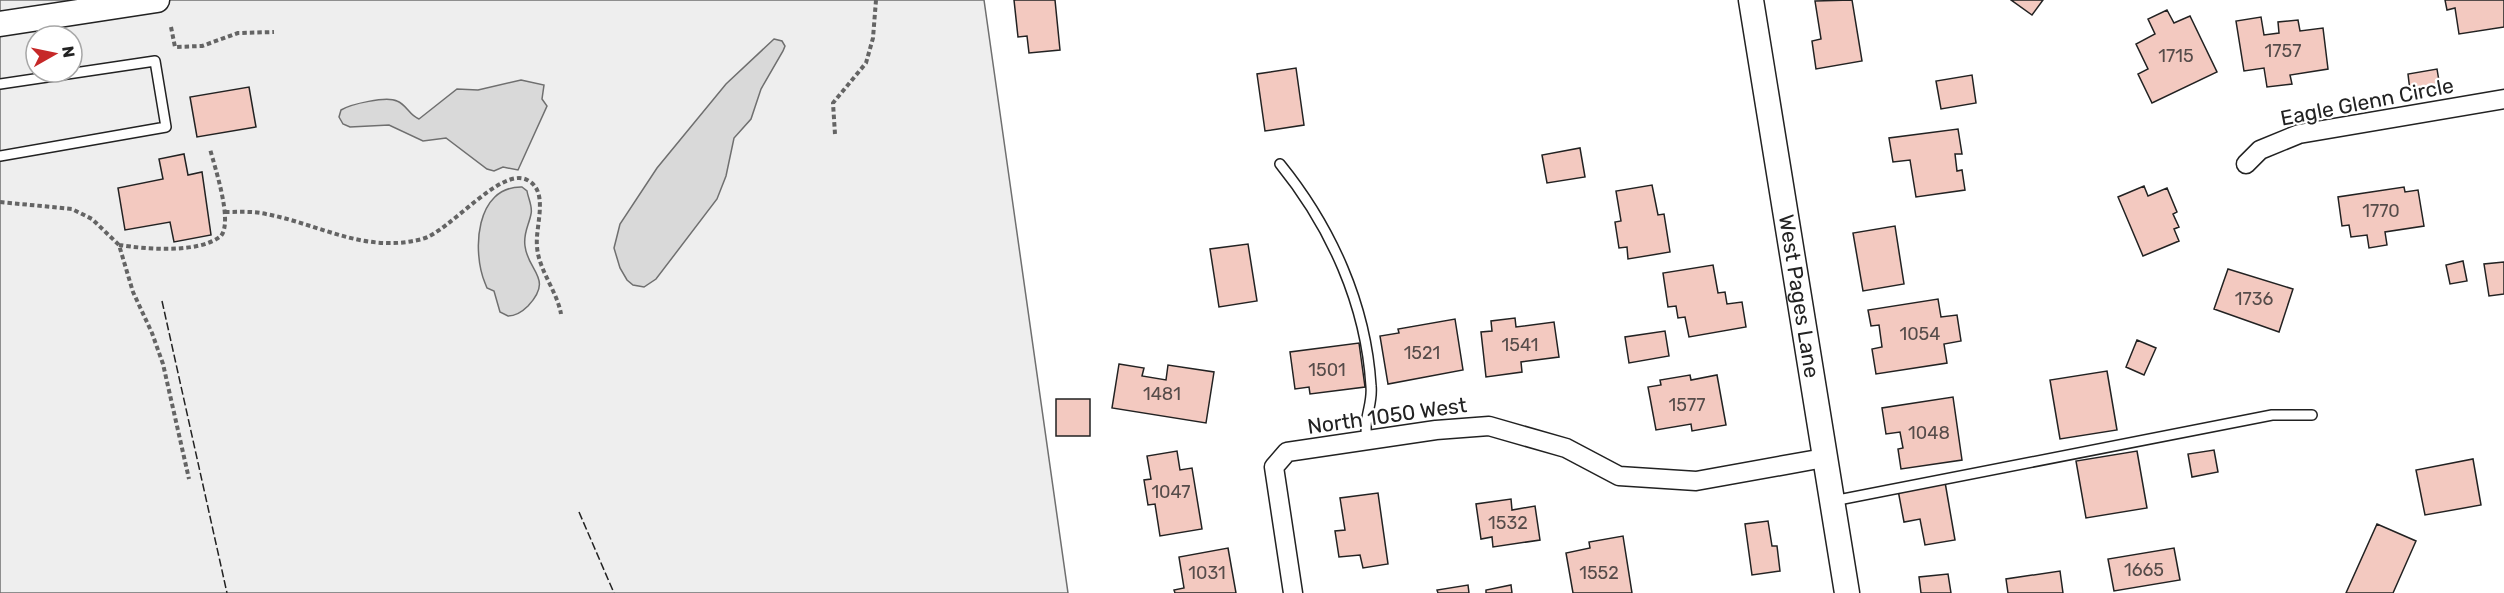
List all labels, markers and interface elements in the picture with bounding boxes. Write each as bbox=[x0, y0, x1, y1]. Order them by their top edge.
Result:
north arrow bbox=[24, 24, 84, 84]
house number: 1757 bbox=[2265, 40, 2301, 62]
text: N bbox=[58, 45, 79, 59]
house number: 1715 bbox=[2158, 45, 2194, 67]
street label: Eagle Glenn Circle bbox=[2278, 72, 2456, 131]
house number: 1770 bbox=[2362, 200, 2400, 222]
street label: West Pages Lane bbox=[1774, 213, 1825, 380]
house number: 1736 bbox=[2235, 288, 2273, 310]
house number: 1054 bbox=[1899, 323, 1941, 345]
house number: 1541 bbox=[1502, 334, 1538, 356]
house number: 1521 bbox=[1404, 342, 1440, 364]
house number: 1501 bbox=[1308, 359, 1346, 381]
house number: 1481 bbox=[1143, 383, 1181, 405]
street label: North 1050 West bbox=[1306, 392, 1468, 439]
house number: 1577 bbox=[1669, 394, 1705, 416]
house number: 1048 bbox=[1908, 422, 1950, 444]
house number: 1047 bbox=[1151, 481, 1191, 503]
house number: 1532 bbox=[1488, 512, 1528, 534]
house number: 1665 bbox=[2124, 559, 2164, 581]
house number: 1031 bbox=[1188, 562, 1226, 584]
house number: 1552 bbox=[1579, 562, 1619, 584]

